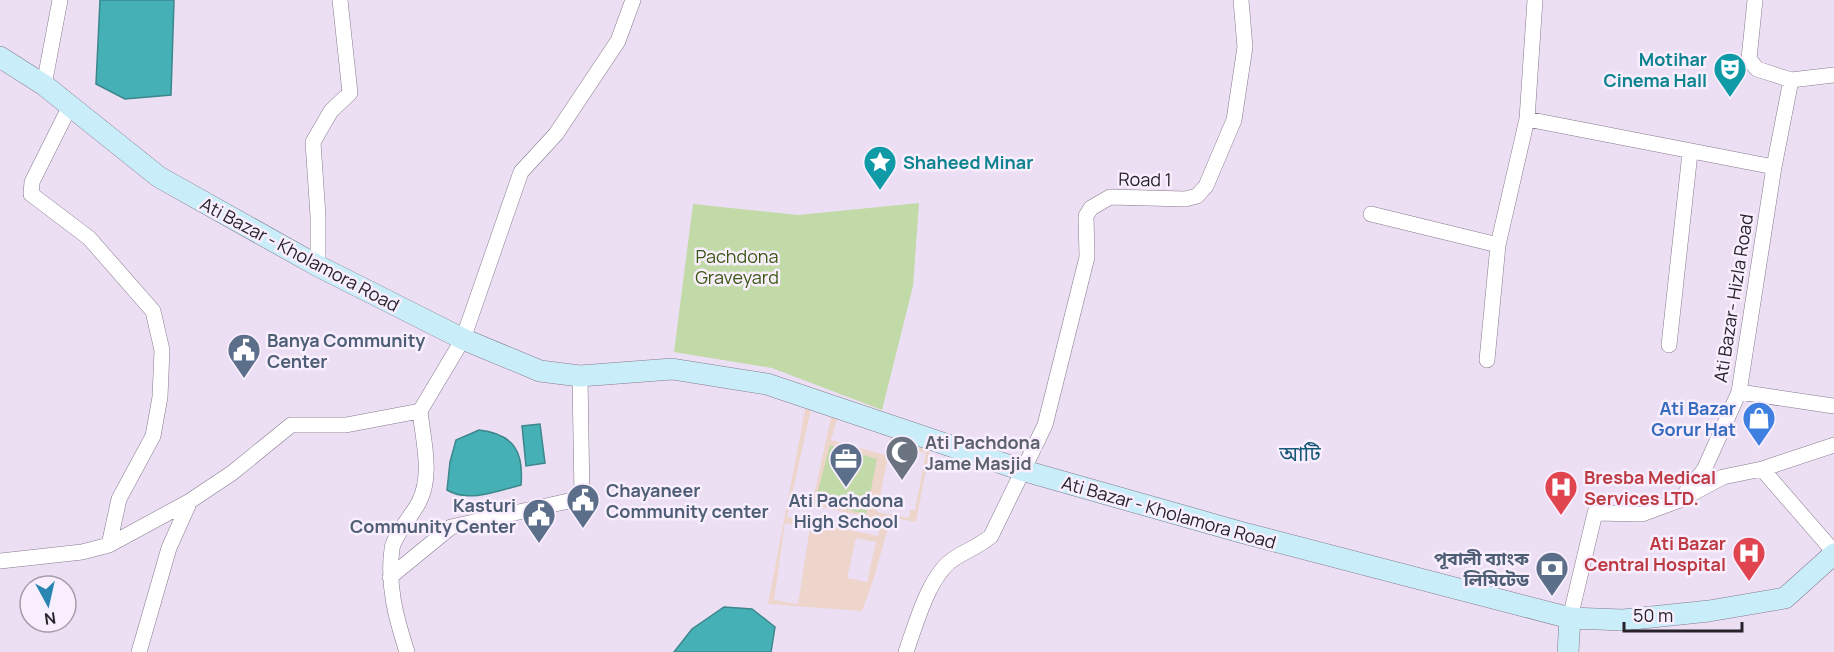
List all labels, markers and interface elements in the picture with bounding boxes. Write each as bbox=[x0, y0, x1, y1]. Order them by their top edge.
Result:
place label: Motihar Cinema Hall bbox=[1603, 47, 1707, 92]
theatre icon: Motihar Cinema Hall bbox=[1712, 51, 1748, 98]
place icon: Shaheed Minar bbox=[862, 144, 898, 191]
place label: Shaheed Minar bbox=[903, 150, 1033, 174]
street label: Road 1 bbox=[1118, 167, 1172, 191]
street label: Ati Bazar - Kholamora Road bbox=[196, 191, 404, 317]
street label: Ati Bazar- Hizla Road bbox=[1708, 212, 1758, 384]
park label: Pachdona Graveyard bbox=[695, 244, 779, 289]
place label: Banya Community Center bbox=[267, 328, 425, 373]
public building icon: Banya Community Center bbox=[226, 332, 262, 379]
place label: Ati Bazar Gorur Hat bbox=[1651, 396, 1736, 441]
shop icon: Ati Bazar Gorur Hat bbox=[1741, 400, 1777, 447]
place label: Ati Pachdona Jame Masjid bbox=[925, 430, 1040, 475]
mosque icon: Ati Pachdona Jame Masjid bbox=[884, 434, 920, 481]
district label: আটি bbox=[1278, 439, 1321, 467]
office icon: Ati Pachdona High School bbox=[828, 441, 864, 488]
place label: Bresba Medical Services LTD. bbox=[1584, 465, 1716, 510]
hospital icon: Bresba Medical Services LTD. bbox=[1543, 469, 1579, 516]
street label: Ati Bazar - Kholamora Road bbox=[1059, 470, 1279, 554]
place label: Chayaneer Community center bbox=[606, 478, 769, 523]
public building icon: Chayaneer Community center bbox=[565, 482, 601, 529]
place label: Ati Pachdona High School bbox=[788, 488, 904, 533]
place label: Kasturi Community Center bbox=[350, 493, 516, 538]
public building icon: Kasturi Community Center bbox=[521, 497, 557, 544]
place label: Ati Bazar Central Hospital bbox=[1584, 531, 1726, 576]
hospital icon: Ati Bazar Central Hospital bbox=[1731, 535, 1767, 582]
place label: পূবালী ব্যাংক লিমিটেড bbox=[1434, 546, 1530, 591]
bank icon: পূবালী ব্যাংক লিমিটেড bbox=[1534, 550, 1570, 597]
north arrow bbox=[18, 574, 78, 634]
scale bar bbox=[1624, 595, 1742, 633]
text: 50 m bbox=[1633, 603, 1673, 627]
text: N bbox=[43, 607, 57, 631]

